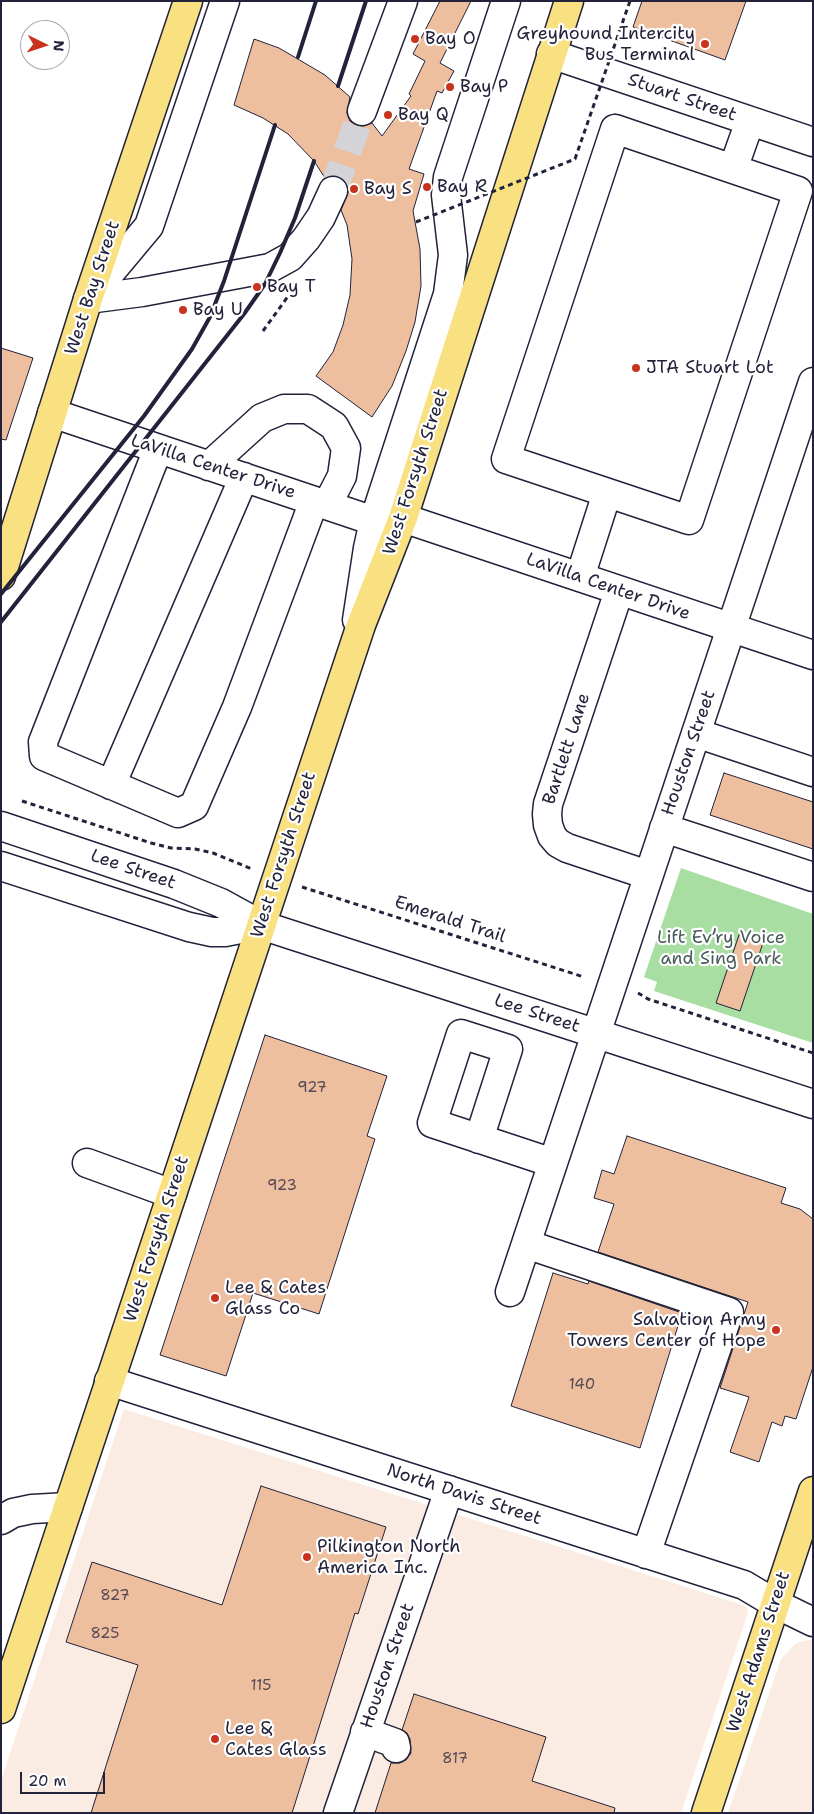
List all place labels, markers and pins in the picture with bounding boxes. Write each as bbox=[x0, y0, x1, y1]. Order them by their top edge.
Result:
place label: Greyhound Intercity Bus Terminal bbox=[517, 23, 695, 66]
place label: Bay O bbox=[425, 28, 476, 50]
marker: Bay O bbox=[409, 33, 421, 45]
marker: Greyhound Intercity Bus Terminal bbox=[699, 38, 711, 50]
place label: Bay P bbox=[460, 76, 508, 98]
marker: Bay P bbox=[444, 81, 456, 93]
place label: Bay Q bbox=[398, 104, 449, 126]
marker: Bay Q bbox=[382, 109, 394, 121]
place label: Bay R bbox=[437, 176, 487, 198]
place label: Bay S bbox=[364, 178, 412, 200]
marker: Bay R bbox=[421, 181, 433, 193]
marker: Bay S bbox=[348, 183, 360, 195]
place label: Bay T bbox=[267, 276, 316, 298]
marker: Bay T bbox=[251, 281, 263, 293]
place label: Bay U bbox=[193, 299, 243, 321]
marker: Bay U bbox=[177, 304, 189, 316]
place label: JTA Stuart Lot bbox=[646, 357, 774, 379]
marker: JTA Stuart Lot bbox=[630, 362, 642, 374]
place label: Lee & Cates Glass Co bbox=[225, 1277, 326, 1320]
marker: Lee & Cates Glass Co bbox=[209, 1292, 221, 1304]
place label: Salvation Army Towers Center of Hope bbox=[567, 1309, 766, 1352]
marker: Salvation Army Towers Center of Hope bbox=[770, 1324, 782, 1336]
place label: Pilkington North America Inc. bbox=[317, 1536, 461, 1578]
marker: Pilkington North America Inc. bbox=[301, 1551, 313, 1563]
place label: Lee & Cates Glass bbox=[225, 1718, 327, 1760]
marker: Lee & Cates Glass bbox=[209, 1733, 221, 1745]

